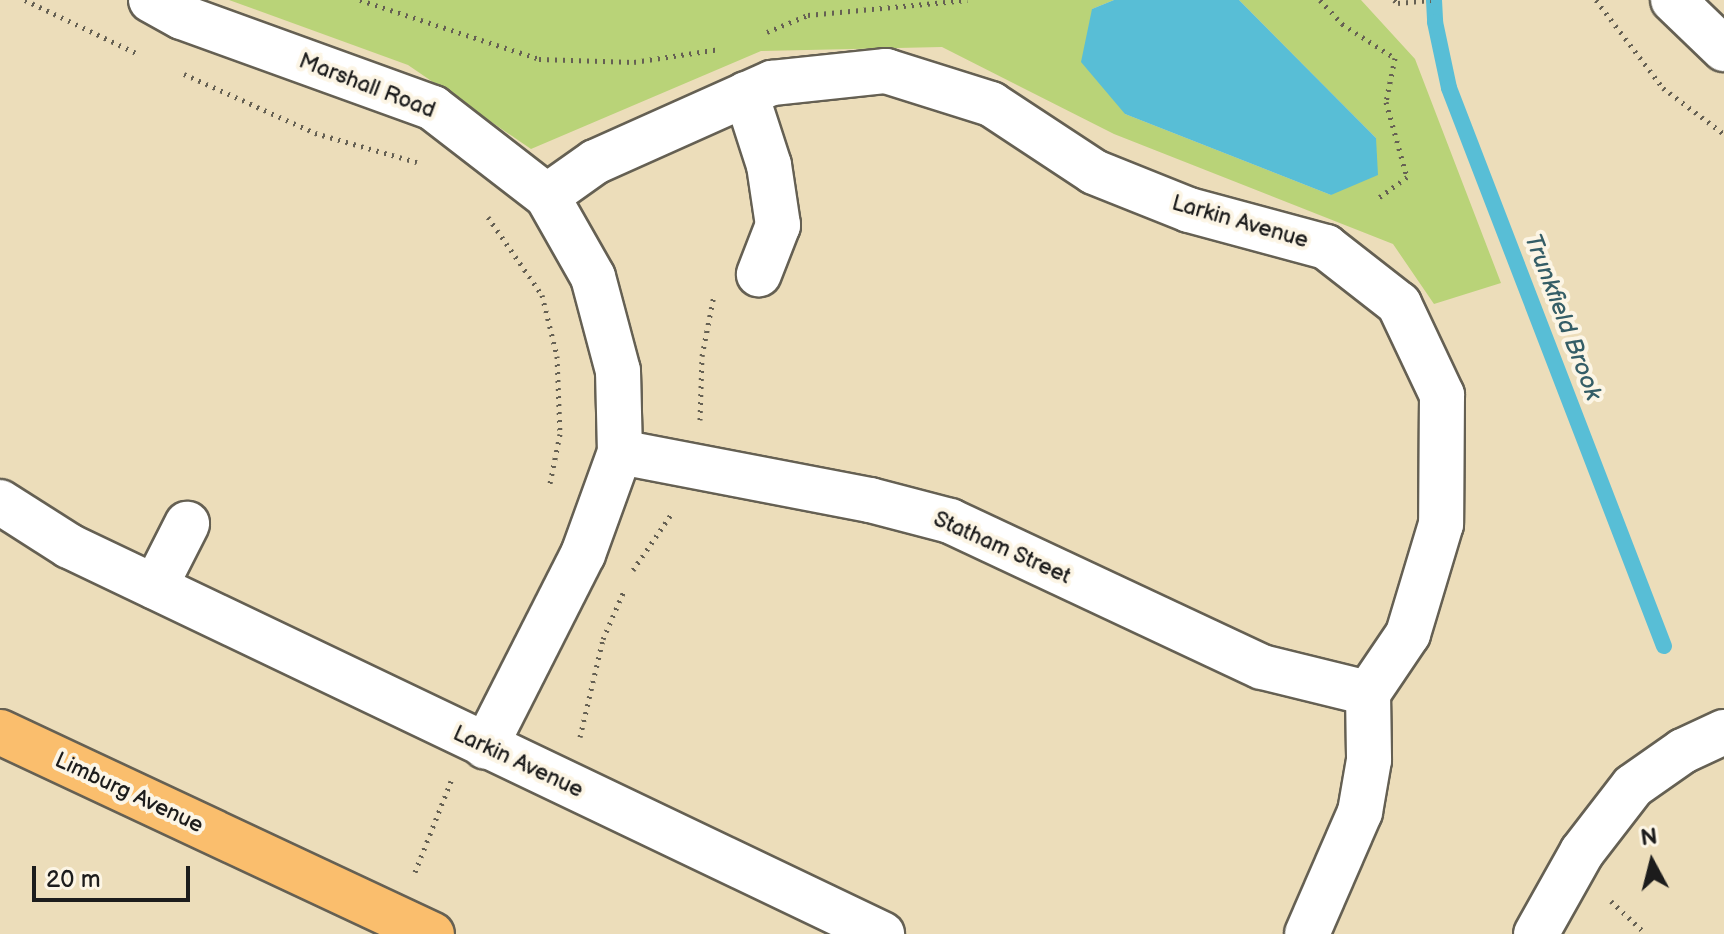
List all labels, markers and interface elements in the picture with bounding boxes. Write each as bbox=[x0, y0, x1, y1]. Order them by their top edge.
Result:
street label: Marshall Road bbox=[295, 48, 439, 124]
street label: Larkin Avenue bbox=[1169, 190, 1311, 254]
water label: Trunkfield Brook bbox=[1518, 230, 1608, 404]
street label: Statham Street bbox=[929, 506, 1075, 590]
street label: Larkin Avenue bbox=[449, 720, 587, 804]
street label: Limburg Avenue bbox=[51, 747, 207, 839]
north arrow bbox=[1612, 822, 1692, 902]
text: N bbox=[1639, 823, 1659, 852]
scale bar bbox=[36, 850, 194, 900]
text: 20 m bbox=[46, 865, 101, 894]

